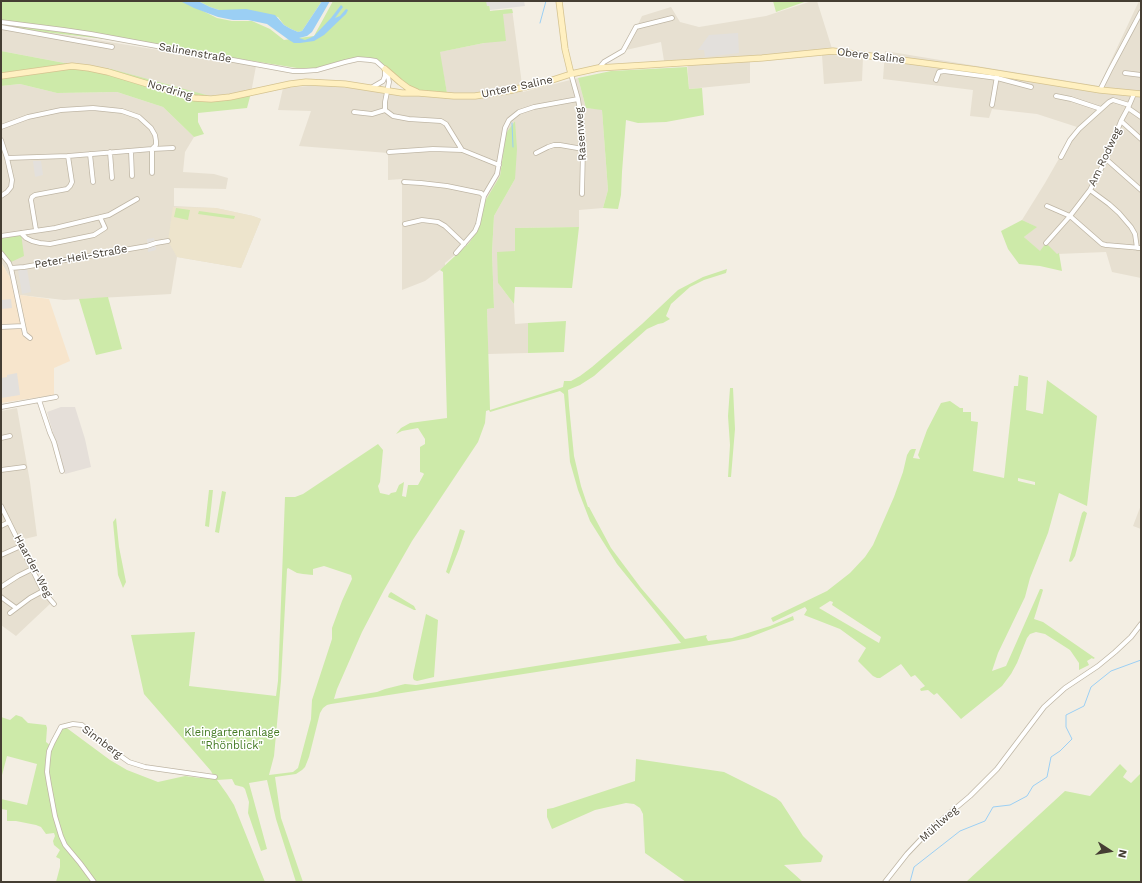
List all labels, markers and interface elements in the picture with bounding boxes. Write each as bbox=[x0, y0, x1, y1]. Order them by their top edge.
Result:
street label: Salinenstraße bbox=[158, 40, 232, 66]
street label: Obere Saline bbox=[836, 45, 906, 67]
street label: Untere Saline bbox=[480, 73, 554, 101]
street label: Nordring bbox=[146, 77, 194, 103]
street label: Rasenweg bbox=[573, 107, 589, 161]
street label: Am Rodweg bbox=[1086, 126, 1124, 188]
street label: Peter-Heil-Straße bbox=[34, 242, 128, 272]
street label: Haarder Weg bbox=[11, 533, 55, 599]
street label: Sinnberg bbox=[79, 723, 125, 761]
park label: Kleingartenanlage "Rhönblick" bbox=[184, 726, 280, 752]
street label: Mühlweg bbox=[917, 803, 961, 845]
north arrow bbox=[1090, 831, 1130, 871]
text: N bbox=[1115, 848, 1129, 859]

